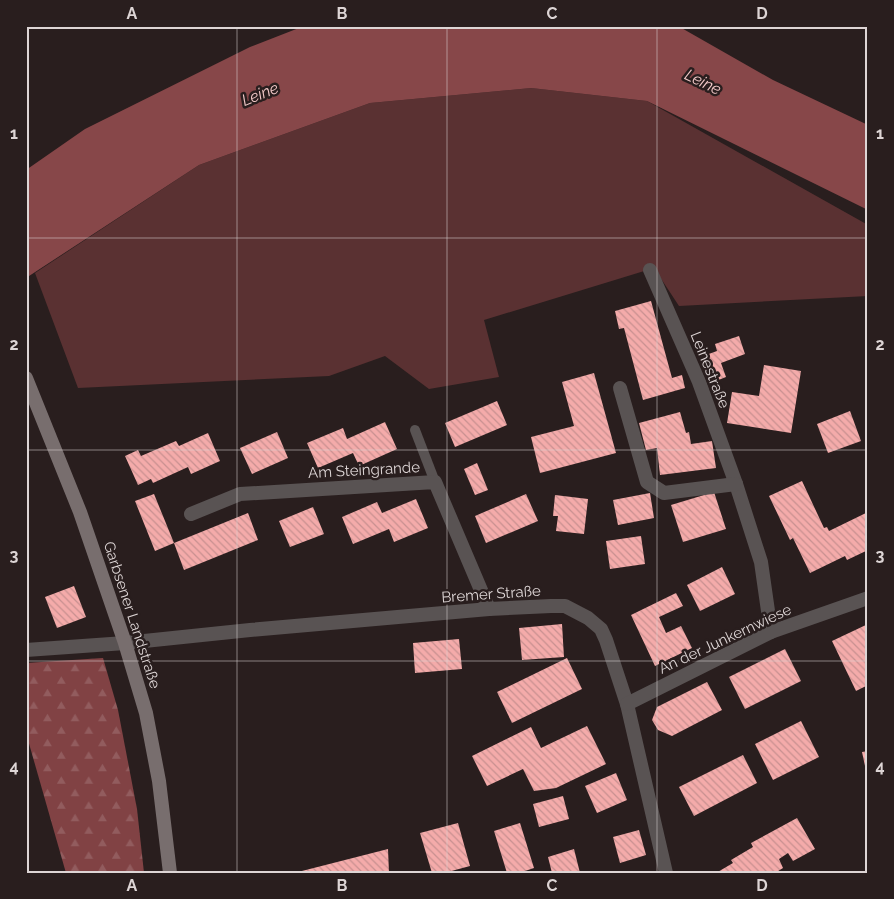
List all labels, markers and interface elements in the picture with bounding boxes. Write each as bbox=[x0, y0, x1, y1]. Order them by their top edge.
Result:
text: A bbox=[127, 4, 138, 23]
text: B bbox=[337, 4, 348, 23]
text: C bbox=[547, 4, 558, 23]
text: D bbox=[756, 4, 768, 23]
water label: Leine bbox=[682, 65, 725, 99]
water label: Leine bbox=[239, 78, 282, 110]
text: 1 bbox=[10, 124, 18, 143]
text: 1 bbox=[876, 124, 884, 143]
street label: Leinestraße bbox=[686, 329, 734, 411]
text: 2 bbox=[9, 335, 19, 354]
text: 2 bbox=[875, 335, 885, 354]
street label: Am Steingrande bbox=[308, 458, 421, 482]
street label: Garbsener Landstraße bbox=[100, 539, 164, 691]
text: 3 bbox=[10, 546, 19, 565]
text: 3 bbox=[876, 546, 885, 565]
street label: Bremer Straße bbox=[441, 582, 542, 606]
street label: An der Junkernwiese bbox=[656, 600, 794, 678]
text: 4 bbox=[9, 757, 19, 776]
text: 4 bbox=[875, 757, 885, 776]
text: A bbox=[127, 876, 138, 895]
text: B bbox=[337, 876, 348, 895]
text: C bbox=[547, 876, 558, 895]
text: D bbox=[756, 876, 768, 895]

